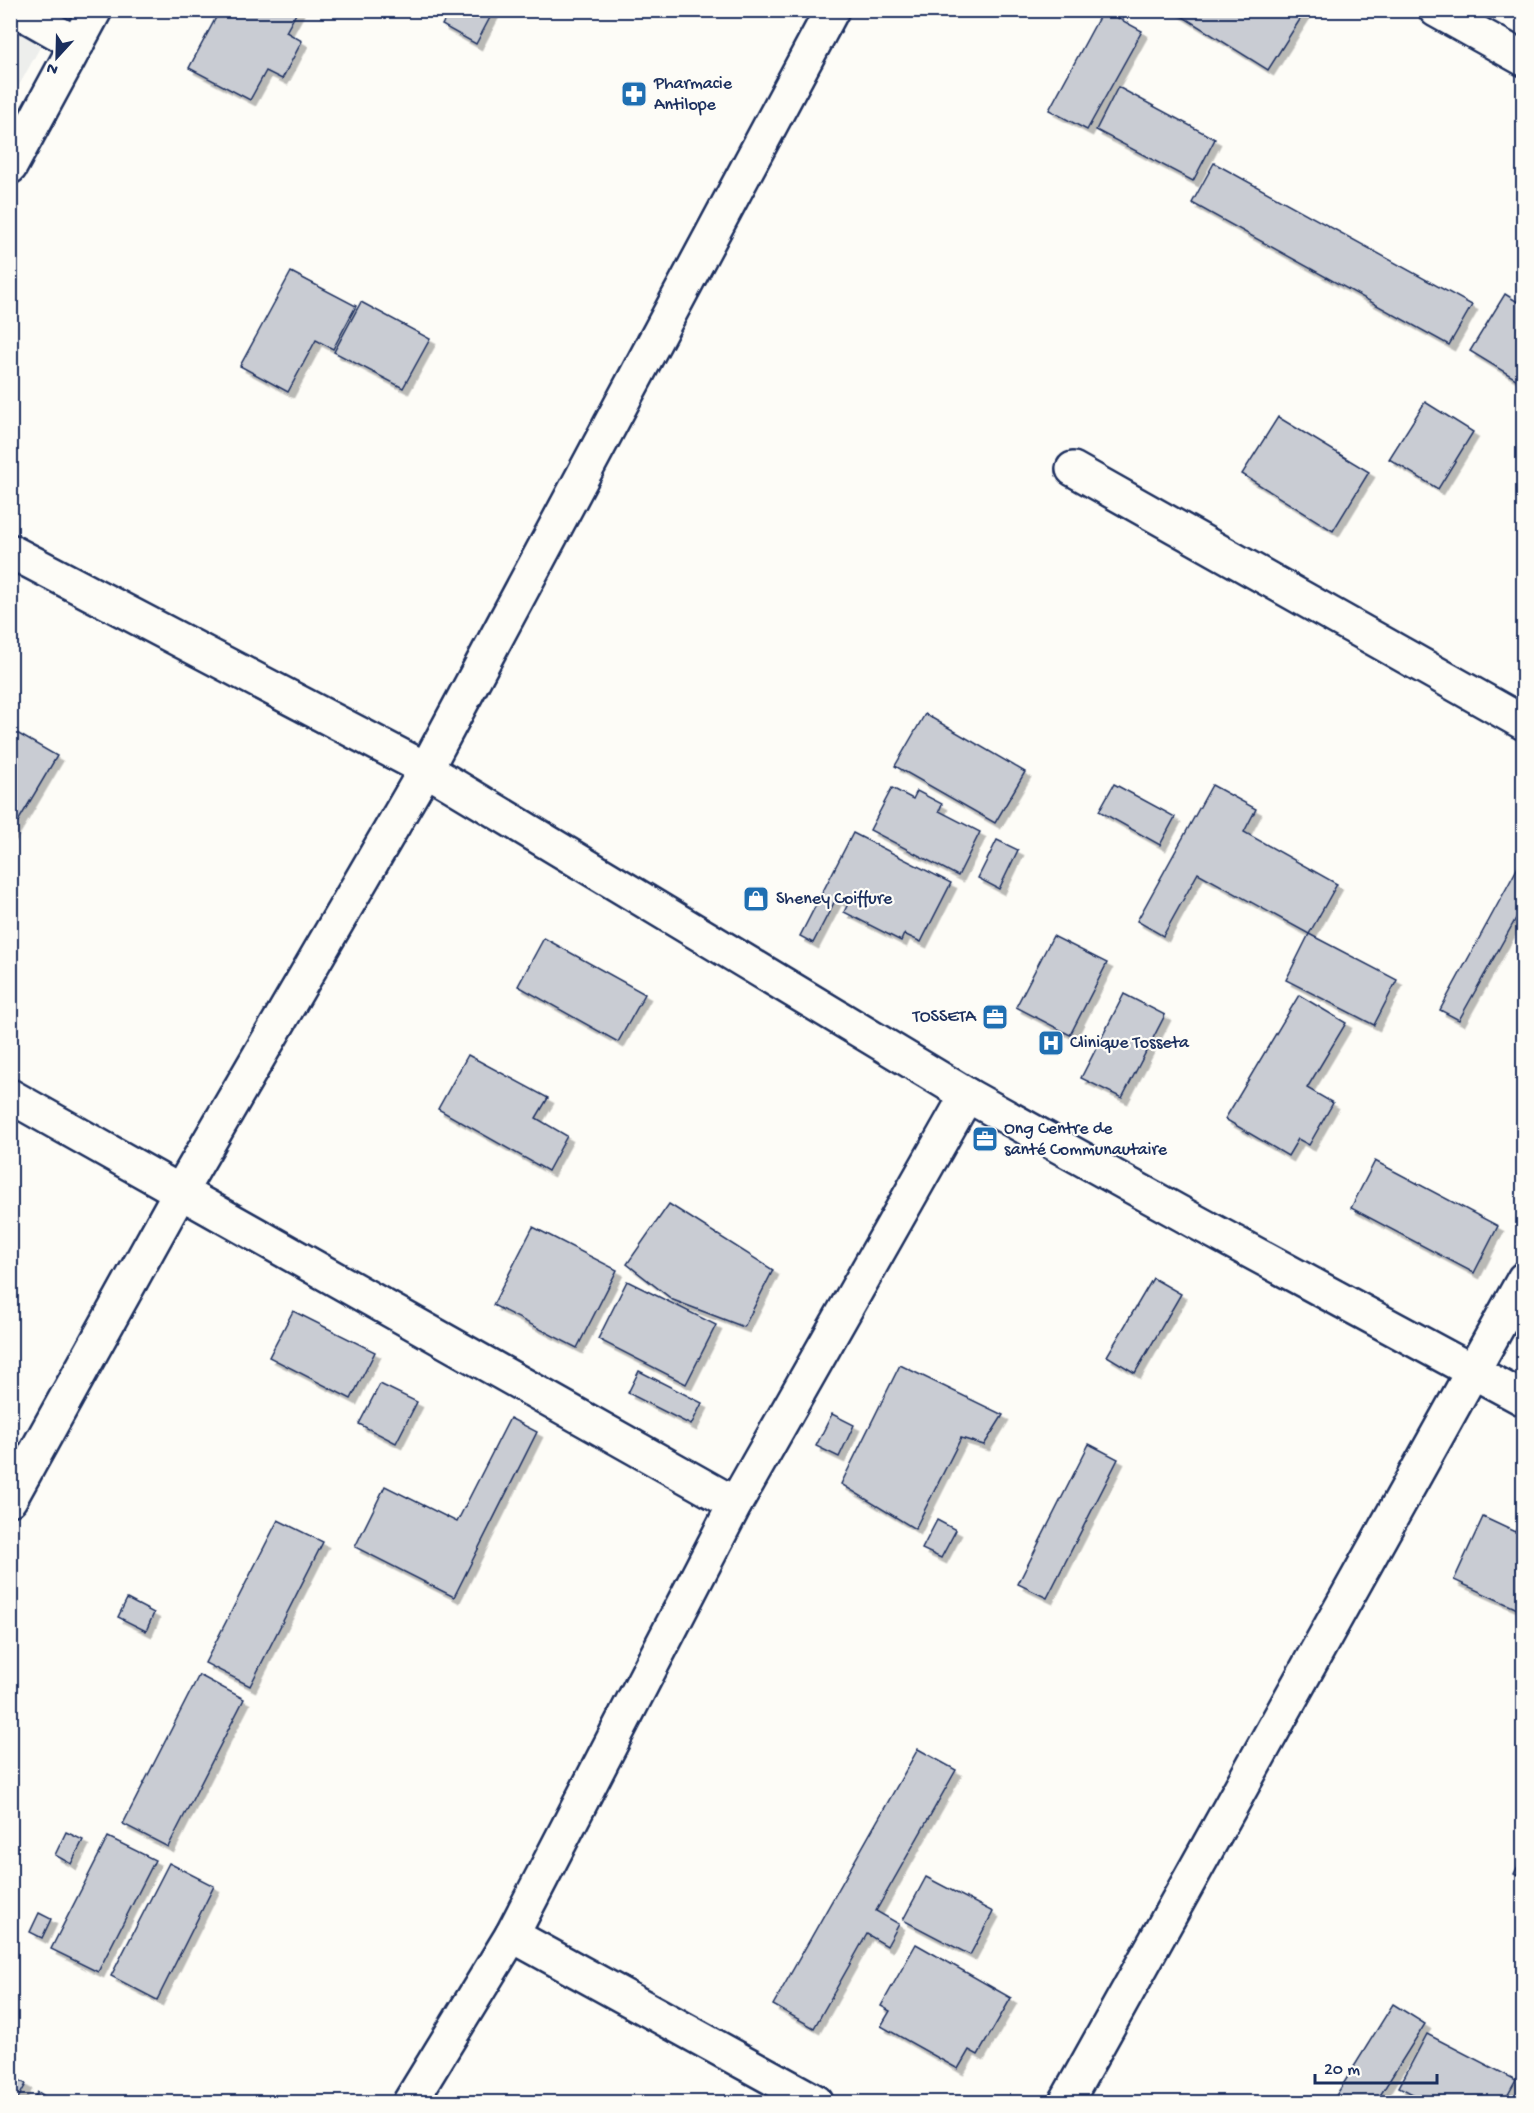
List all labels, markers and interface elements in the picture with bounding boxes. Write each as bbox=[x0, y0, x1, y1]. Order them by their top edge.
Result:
north arrow bbox=[27, 27, 87, 87]
text: N bbox=[44, 57, 61, 78]
place label: Pharmacie Antilope bbox=[653, 74, 733, 116]
pharmacy icon: Pharmacie Antilope bbox=[619, 79, 649, 109]
shop icon: Sheney Coiffure bbox=[741, 884, 771, 914]
place label: Sheney Coiffure bbox=[776, 889, 893, 910]
office icon: TOSSETA bbox=[980, 1002, 1010, 1032]
place label: TOSSETA bbox=[912, 1007, 977, 1028]
hospital icon: Clinique Tosseta bbox=[1036, 1028, 1066, 1058]
place label: Clinique Tosseta bbox=[1070, 1033, 1190, 1054]
place label: Ong Centre de santé Communautaire bbox=[1004, 1119, 1168, 1161]
office icon: Ong Centre de santé Communautaire bbox=[970, 1124, 1000, 1154]
scale bar bbox=[1315, 2047, 1436, 2085]
text: 20 m bbox=[1324, 2060, 1360, 2081]

